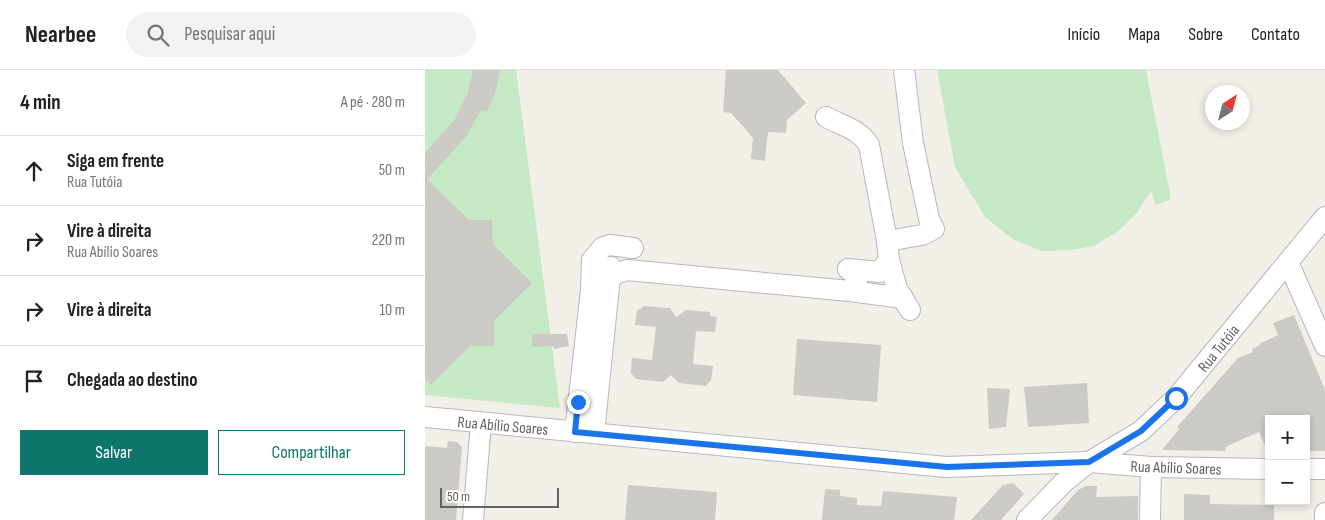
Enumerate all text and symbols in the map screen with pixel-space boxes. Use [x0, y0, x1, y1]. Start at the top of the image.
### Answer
search box [126, 12, 476, 57]
text: Nearbee [25, 20, 96, 49]
icon: search [144, 21, 172, 49]
text: Pesquisar aqui [184, 23, 275, 46]
text: Início [1068, 24, 1100, 45]
text: Mapa [1128, 24, 1160, 45]
text: Sobre [1188, 24, 1223, 45]
text: Contato [1251, 24, 1300, 45]
north arrow [1205, 85, 1250, 130]
text: 4 min [20, 90, 61, 115]
text: A pé · 280 m [341, 93, 405, 112]
text: Siga em frente [67, 150, 164, 173]
icon: ahead [20, 157, 48, 185]
text: 50 m [379, 161, 405, 180]
text: Rua Tutóia [67, 173, 122, 192]
text: Vire à direita [67, 220, 151, 243]
icon: right [20, 227, 48, 255]
text: 220 m [372, 231, 405, 250]
text: Rua Abílio Soares [67, 243, 158, 262]
icon: right [20, 297, 48, 325]
text: Vire à direita [67, 299, 151, 322]
text: 10 m [379, 301, 405, 320]
street label: Rua Tutóia [1194, 321, 1244, 376]
icon: arrive [20, 367, 48, 395]
text: Chegada ao destino [67, 369, 197, 392]
route start [1165, 387, 1188, 410]
route end [567, 391, 590, 414]
street label: Rua Abílio Soares [457, 413, 549, 440]
map controls [1265, 415, 1310, 505]
button: + [1265, 415, 1310, 460]
button: Salvar [20, 430, 208, 475]
button: Compartilhar [218, 430, 405, 475]
street label: Rua Abílio Soares [1130, 457, 1222, 480]
button: − [1265, 460, 1310, 505]
scale bar [440, 485, 559, 508]
text: 50 m [447, 488, 470, 505]

